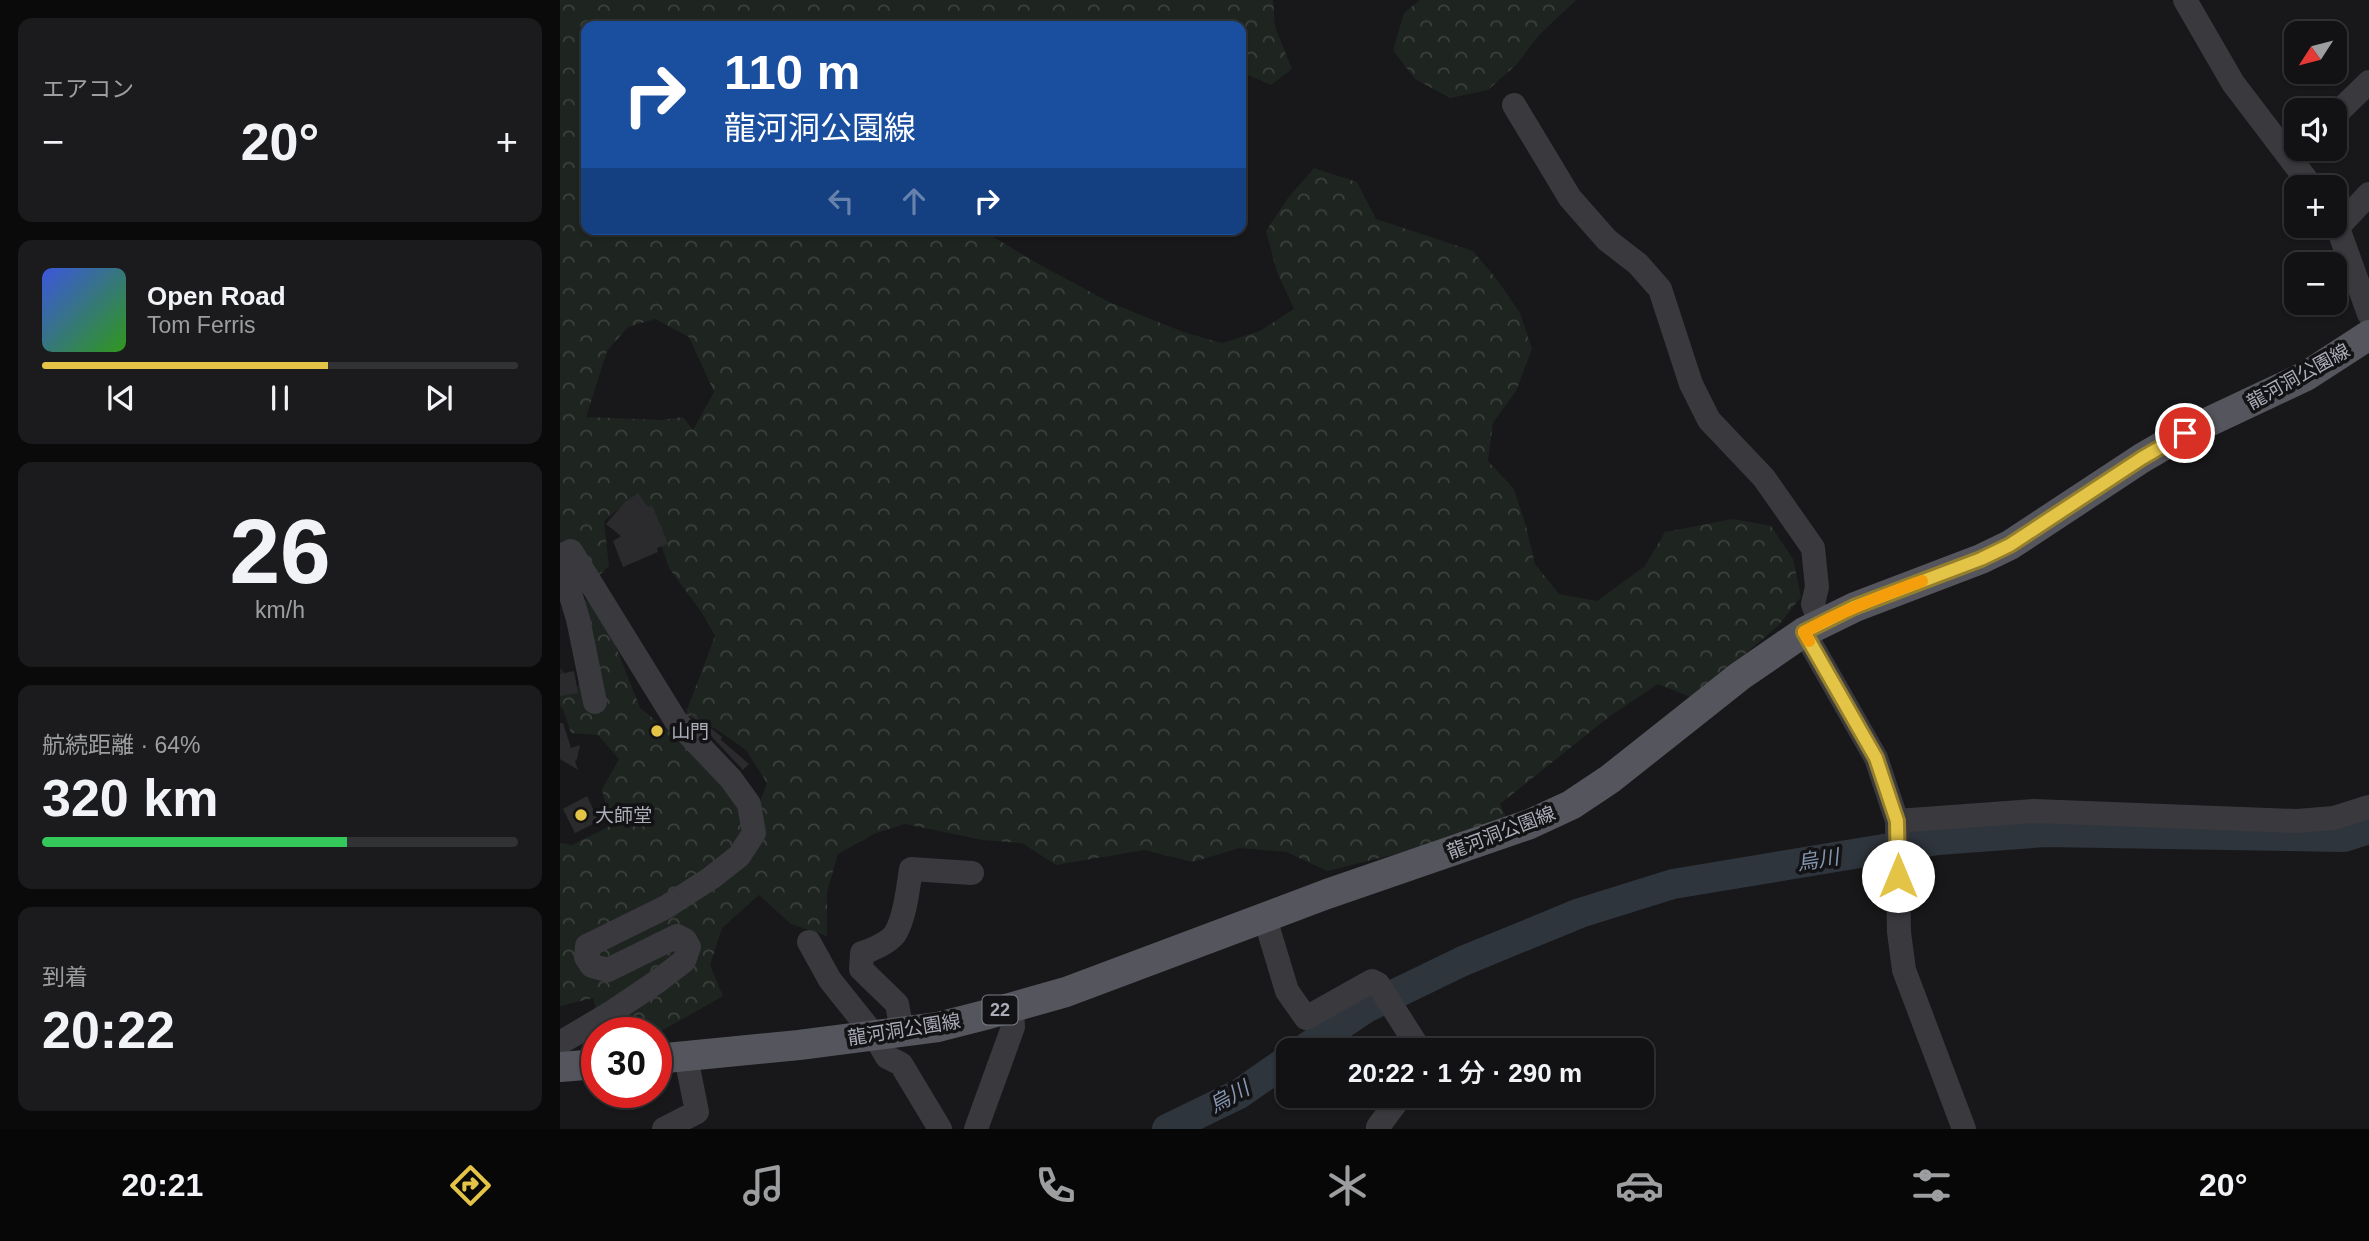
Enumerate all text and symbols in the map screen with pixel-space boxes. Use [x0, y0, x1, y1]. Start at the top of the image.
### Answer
north arrow [2284, 21, 2347, 84]
map controls [2284, 21, 2347, 315]
text: 110 m [724, 45, 860, 99]
icon: right [609, 49, 700, 140]
text: エアコン [42, 76, 134, 102]
button: sound [2284, 98, 2347, 161]
text: 龍河洞公園線 [724, 110, 916, 146]
text: 20° [241, 113, 319, 171]
text: − [42, 121, 64, 163]
text: + [496, 121, 518, 163]
button: + [2284, 175, 2347, 238]
icon: left [822, 182, 860, 220]
icon: ahead [895, 182, 933, 220]
icon: right [968, 182, 1006, 220]
button: − [2284, 252, 2347, 315]
text: Open Road [147, 281, 286, 311]
text: Tom Ferris [147, 312, 256, 338]
street label: 龍河洞公園線 [2243, 340, 2353, 413]
icon: previous [102, 379, 140, 417]
icon: pause [261, 379, 299, 417]
icon: next [420, 379, 458, 417]
pin [2155, 403, 2215, 463]
icon: arrive [2166, 414, 2204, 452]
text: 26 [229, 501, 331, 602]
text: km/h [255, 597, 305, 623]
place label: 山門 [671, 721, 709, 742]
marker: 山門 [649, 723, 665, 739]
text: 航続距離 · 64% [42, 732, 200, 758]
text: 320 km [42, 769, 218, 827]
street label: 龍河洞公園線 [1444, 802, 1558, 863]
place label: 大師堂 [595, 805, 652, 826]
marker: 大師堂 [573, 807, 589, 823]
position arrow [1861, 839, 1935, 913]
water label: 烏川 [1795, 845, 1842, 874]
text: 到着 [42, 964, 88, 990]
road number: 22 [982, 995, 1018, 1024]
text: 20:22 [42, 1001, 175, 1059]
street label: 龍河洞公園線 [846, 1010, 962, 1049]
speed limit sign: 30 [581, 1017, 672, 1108]
text: 20:22 · 1 分 · 290 m [1348, 1058, 1582, 1088]
water label: 烏川 [1205, 1075, 1254, 1117]
icon: directions [446, 1161, 495, 1210]
icon: music [739, 1161, 788, 1210]
icon: phone [1031, 1161, 1080, 1210]
icon: climate [1323, 1161, 1372, 1210]
icon: car [1615, 1161, 1664, 1210]
icon: filters [1907, 1161, 1956, 1210]
text: 20:21 [122, 1167, 203, 1203]
text: 20° [2199, 1167, 2247, 1203]

